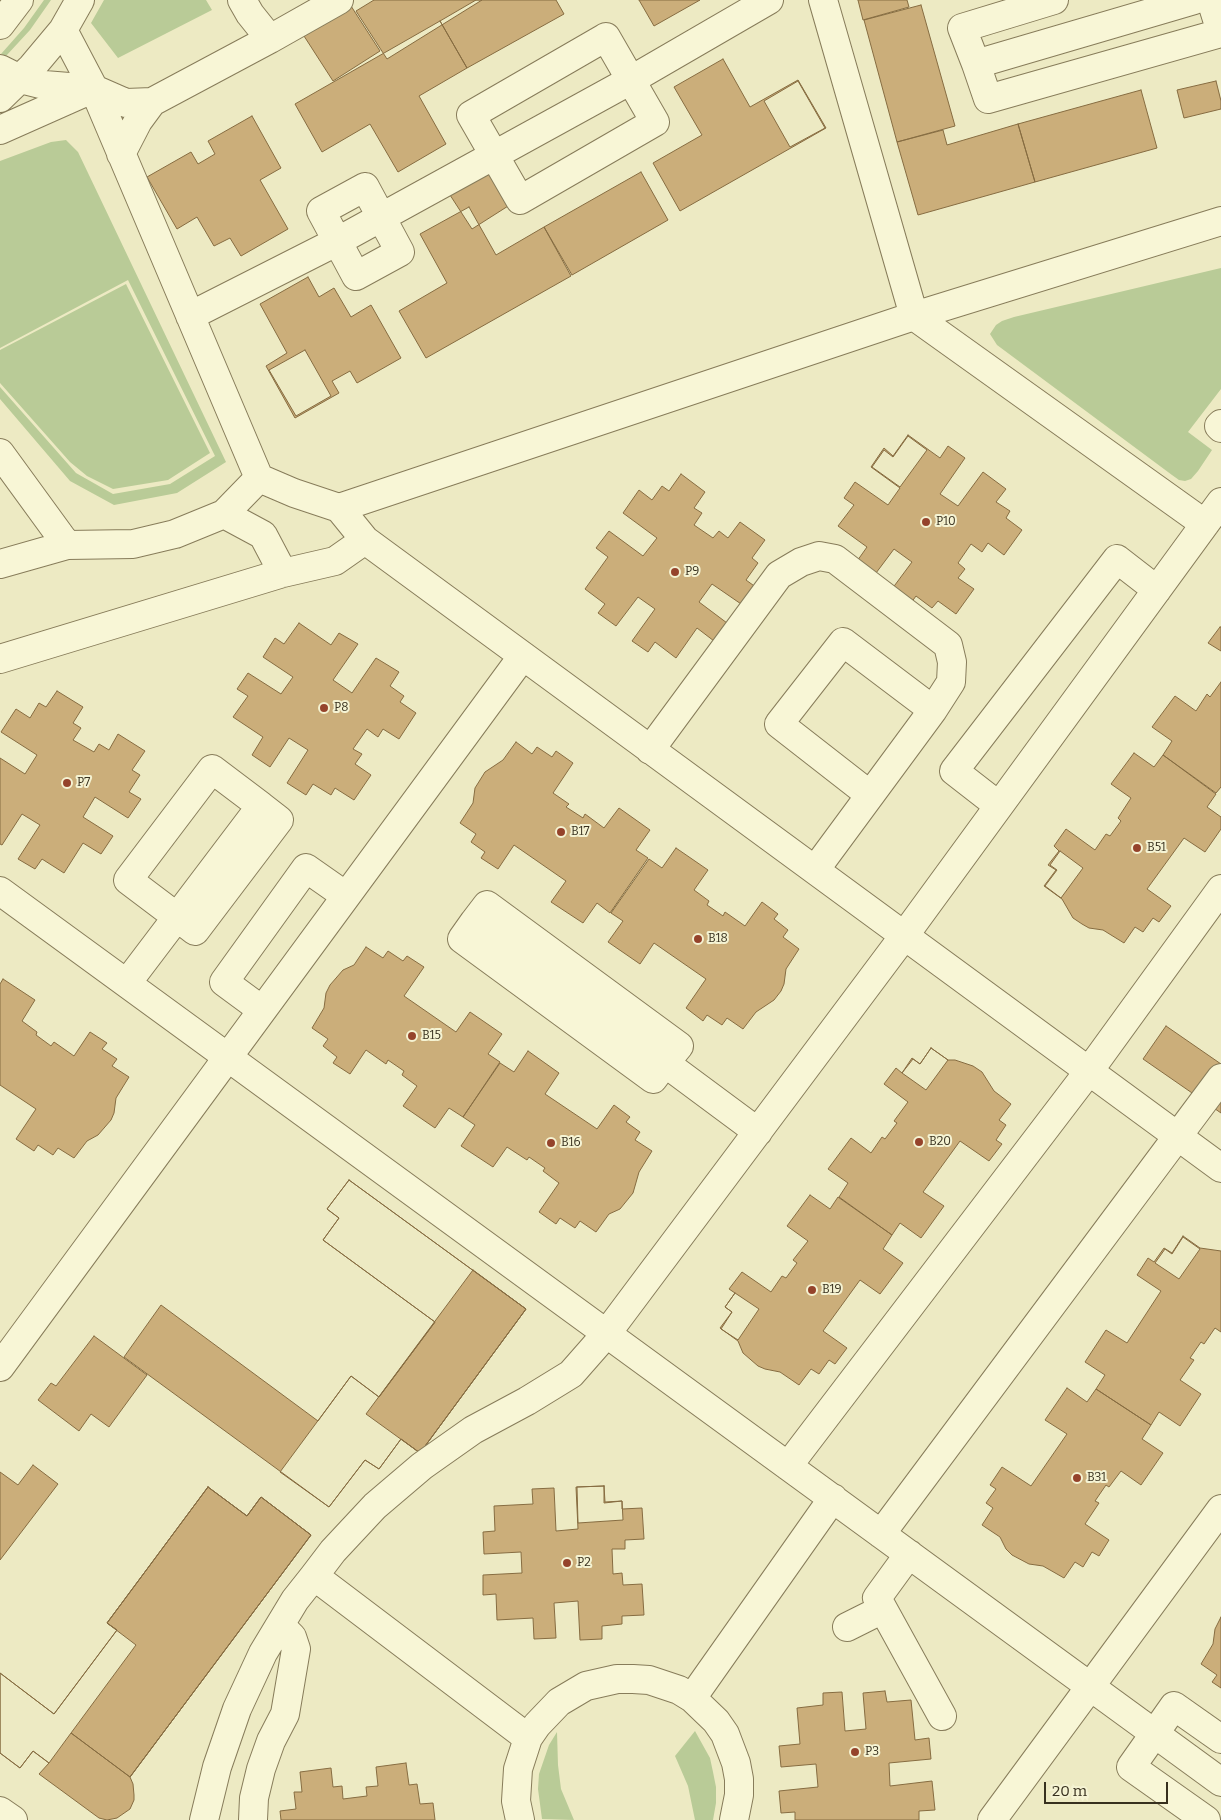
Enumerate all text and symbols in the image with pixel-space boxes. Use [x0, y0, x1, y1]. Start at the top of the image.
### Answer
place label: P10 [936, 515, 956, 529]
marker: P10 [920, 516, 932, 528]
place label: P9 [685, 565, 699, 579]
marker: P9 [669, 566, 681, 578]
place label: P8 [334, 701, 348, 715]
marker: P8 [318, 702, 330, 714]
place label: P7 [77, 776, 90, 790]
marker: P7 [61, 777, 73, 789]
place label: B17 [571, 825, 590, 839]
marker: B17 [555, 826, 567, 838]
place label: B51 [1147, 841, 1166, 855]
marker: B51 [1131, 842, 1143, 854]
place label: B18 [708, 932, 728, 946]
marker: B18 [692, 933, 704, 945]
place label: B15 [422, 1029, 441, 1043]
marker: B15 [406, 1030, 418, 1042]
place label: B20 [929, 1135, 951, 1149]
place label: B16 [561, 1136, 581, 1150]
marker: B20 [913, 1136, 925, 1148]
marker: B16 [545, 1137, 557, 1149]
place label: B19 [822, 1283, 842, 1297]
marker: B19 [806, 1284, 818, 1296]
place label: B31 [1087, 1471, 1106, 1485]
marker: B31 [1071, 1472, 1083, 1484]
place label: P2 [577, 1556, 591, 1570]
marker: P2 [561, 1557, 573, 1569]
place label: P3 [865, 1745, 879, 1759]
marker: P3 [849, 1746, 861, 1758]
scale bar [1046, 1772, 1170, 1804]
text: 20 m [1052, 1782, 1087, 1800]

